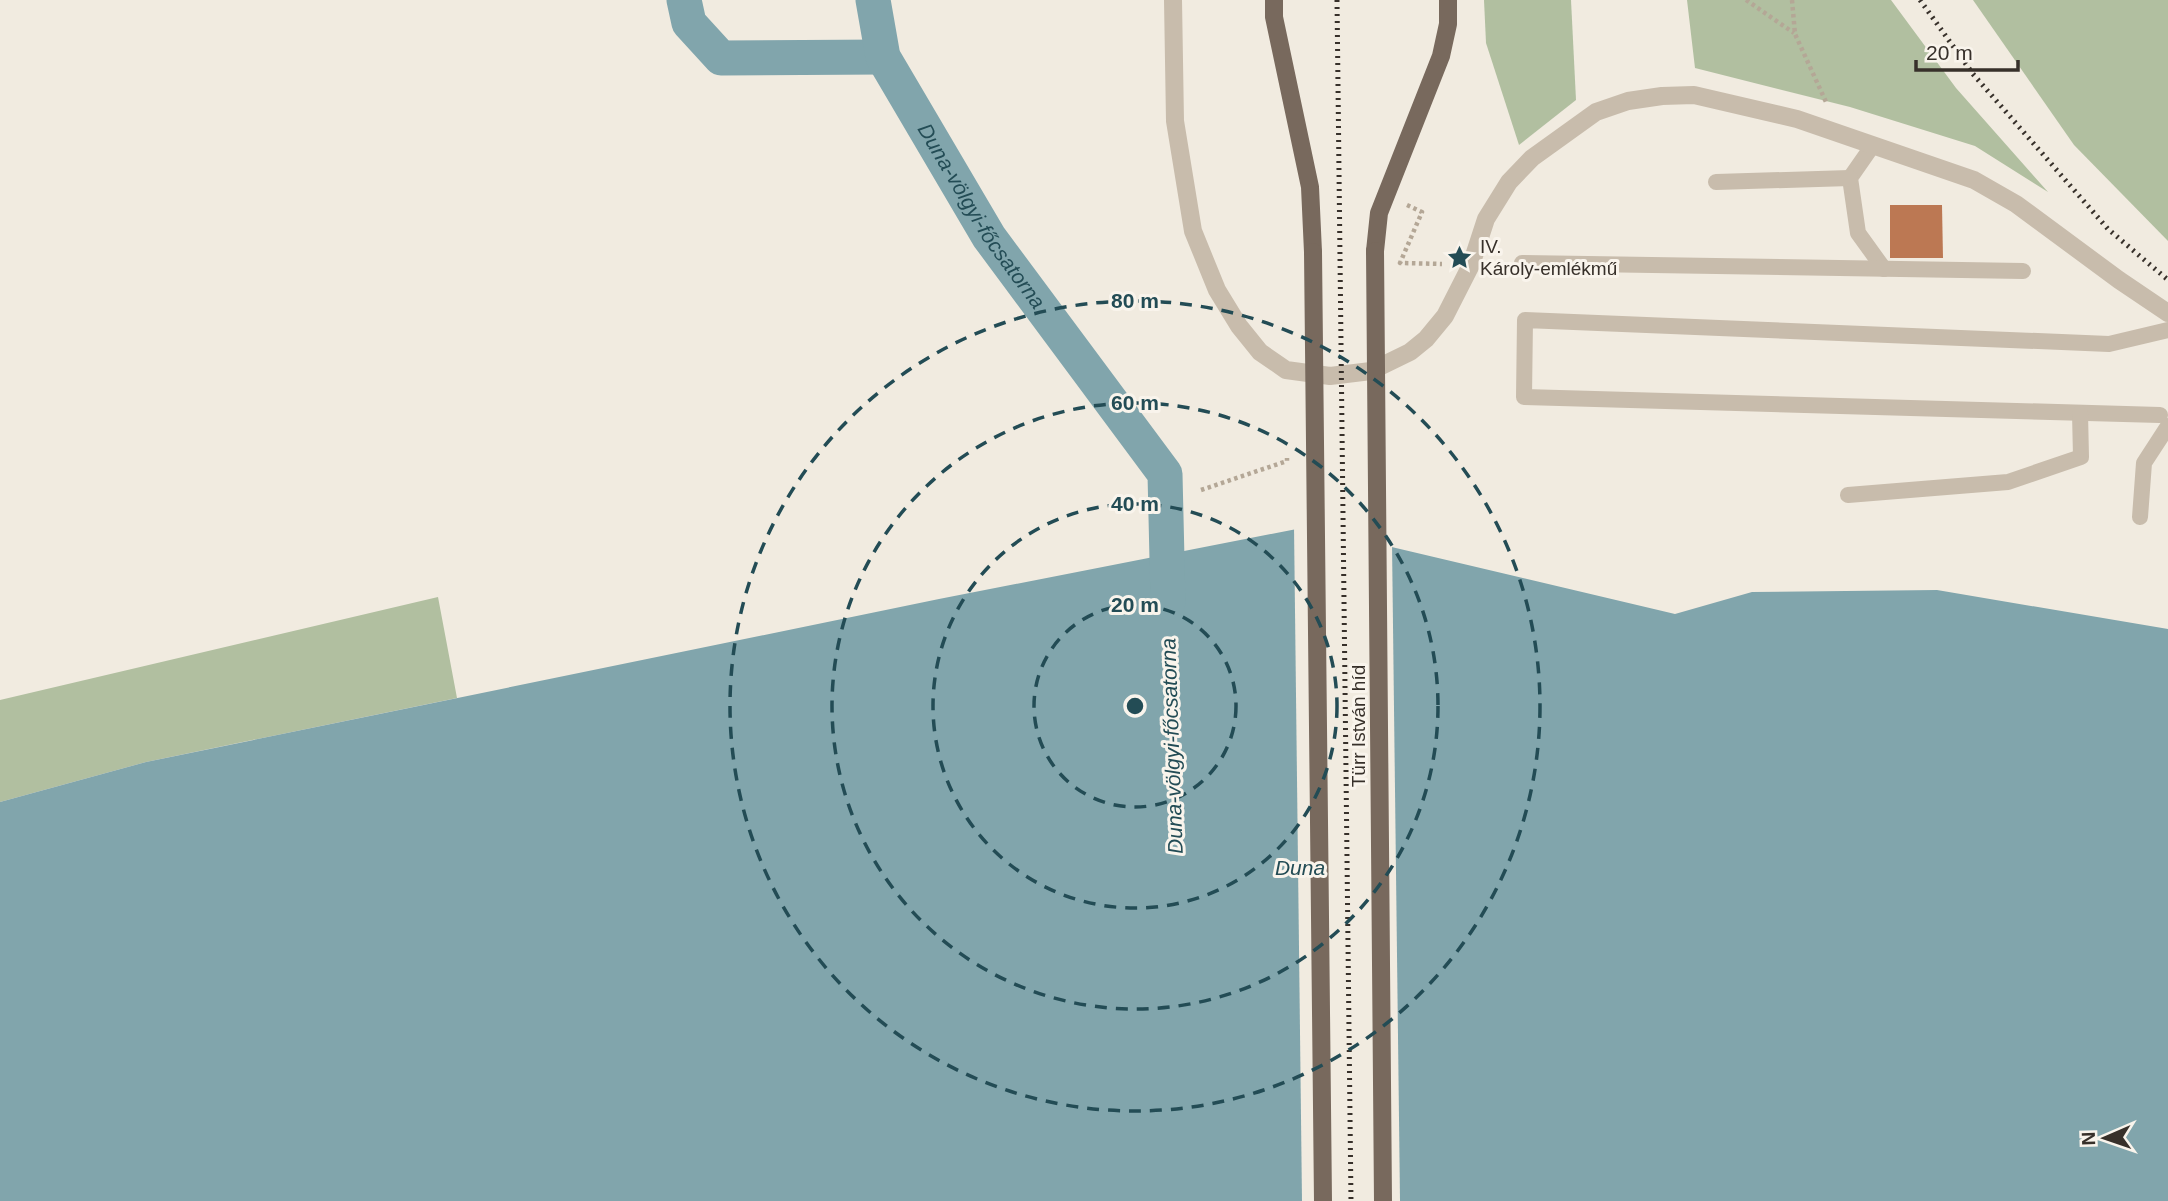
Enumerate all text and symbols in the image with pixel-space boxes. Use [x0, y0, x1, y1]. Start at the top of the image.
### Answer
scale bar [1916, 28, 2018, 72]
text: 20 m [1926, 41, 1973, 64]
water label: Duna-völgyi-főcsatorna [914, 119, 1050, 313]
place label: IV. Károly-emlékmű [1480, 236, 1617, 279]
place icon: IV. Károly-emlékmű [1446, 243, 1474, 271]
text: 80 m [1111, 289, 1159, 312]
text: 60 m [1111, 391, 1159, 414]
text: 40 m [1111, 492, 1159, 515]
text: 20 m [1111, 593, 1159, 616]
water label: Duna-völgyi-főcsatorna [1156, 638, 1187, 854]
street label: Türr István híd [1348, 665, 1369, 787]
centre of rings [1123, 694, 1147, 718]
water label: Duna [1275, 856, 1325, 879]
north arrow [2070, 1103, 2140, 1173]
text: N [2078, 1131, 2099, 1146]

